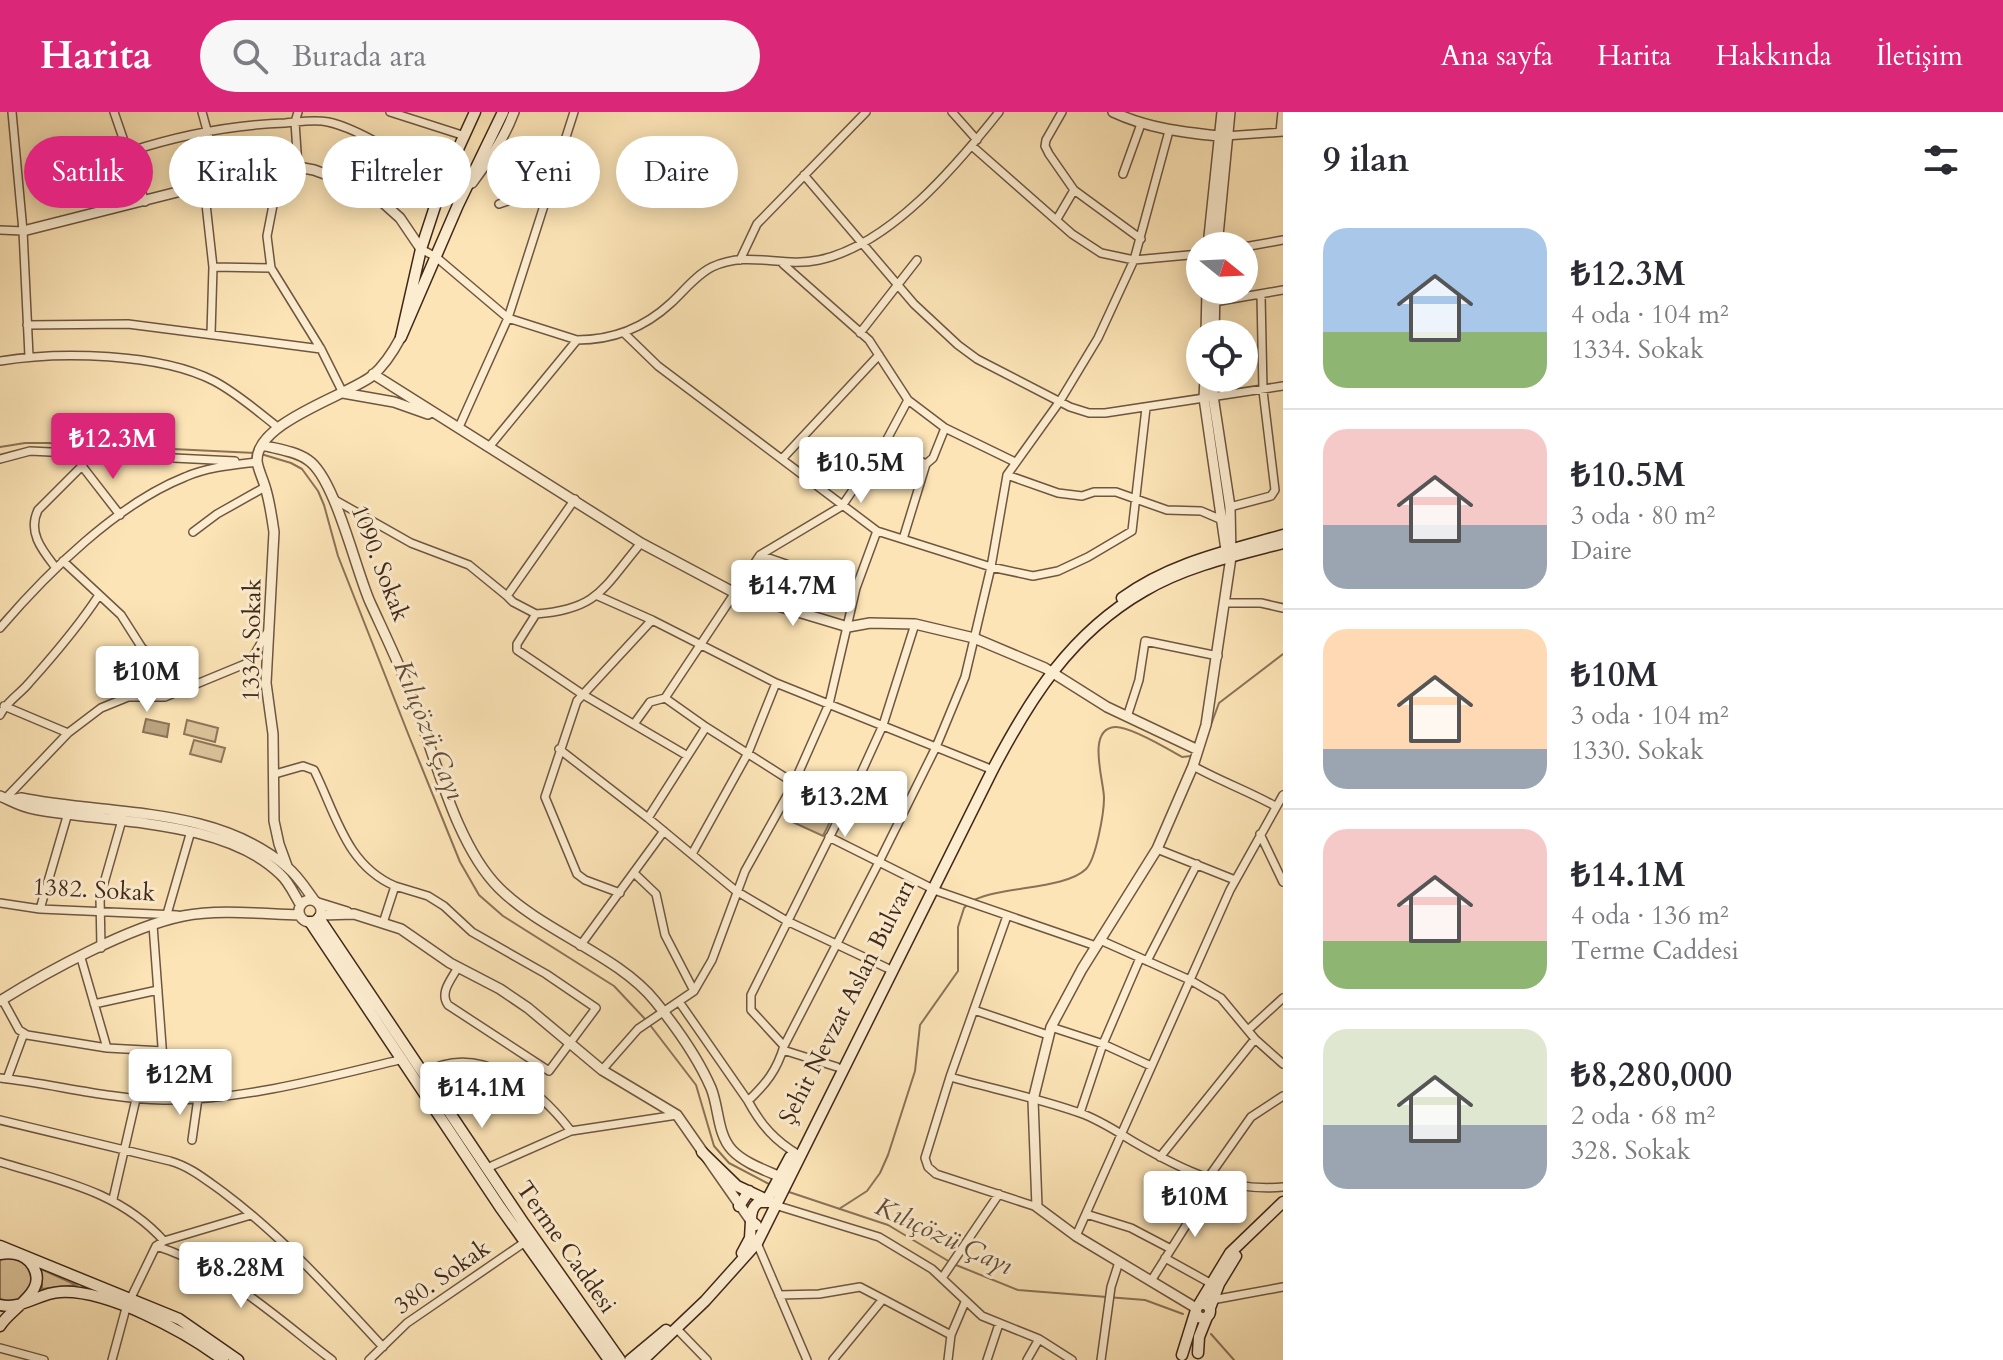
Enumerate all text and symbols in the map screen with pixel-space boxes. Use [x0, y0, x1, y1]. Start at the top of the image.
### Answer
search box [200, 20, 760, 92]
text: Harita [40, 30, 152, 82]
icon: search [228, 34, 272, 78]
text: Burada ara [292, 36, 427, 77]
text: Ana sayfa [1441, 37, 1553, 75]
text: Harita [1597, 37, 1672, 75]
text: Hakkında [1716, 37, 1832, 75]
text: İletişim [1876, 37, 1963, 75]
chip: Satılık [24, 136, 153, 208]
chip: Kiralık [169, 136, 306, 208]
chip: Filtreler [322, 136, 471, 208]
chip: Yeni [487, 136, 600, 208]
chip: Daire [616, 136, 738, 208]
text: 9 ilan [1323, 137, 1409, 183]
icon: filters [1919, 138, 1963, 182]
north arrow [1186, 232, 1258, 304]
map controls [1186, 232, 1258, 392]
text: ₺12.3M [1571, 251, 1686, 297]
icon: home [1387, 260, 1483, 356]
text: 4 oda · 104 m² [1571, 297, 1729, 332]
button: locate [1186, 320, 1258, 392]
text: 1334. Sokak [1571, 332, 1704, 367]
pin: ₺12.3M [48, 413, 178, 481]
text: ₺12.3M [69, 421, 157, 456]
pin: ₺10.5M [796, 437, 926, 505]
text: ₺10.5M [817, 445, 905, 480]
text: ₺10.5M [1571, 452, 1686, 498]
icon: home [1387, 461, 1483, 557]
text: 3 oda · 80 m² [1571, 498, 1715, 533]
street label: 1090. Sokak [343, 500, 417, 626]
text: Daire [1571, 533, 1632, 568]
pin: ₺14.7M [728, 560, 858, 628]
text: ₺14.7M [749, 568, 837, 603]
street label: 1334. Sokak [234, 578, 270, 702]
pin: ₺10M [100, 646, 194, 714]
text: ₺10M [1571, 652, 1658, 698]
text: ₺10M [114, 654, 180, 689]
water label: Kılıçözü Çayı [385, 655, 473, 805]
icon: home [1387, 661, 1483, 757]
text: 3 oda · 104 m² [1571, 698, 1729, 733]
text: 1330. Sokak [1571, 733, 1704, 768]
pin: ₺13.2M [780, 771, 910, 839]
text: ₺13.2M [801, 779, 889, 814]
text: ₺14.1M [1571, 852, 1686, 898]
icon: home [1387, 861, 1483, 957]
street label: 1382. Sokak [32, 870, 156, 910]
street label: Şehit Nevzat Aslan Bulvarı [771, 874, 923, 1130]
text: 4 oda · 136 m² [1571, 898, 1729, 933]
text: Terme Caddesi [1571, 933, 1739, 968]
pin: ₺12M [133, 1049, 227, 1117]
text: ₺8,280,000 [1571, 1052, 1732, 1098]
text: ₺12M [147, 1057, 213, 1092]
icon: home [1387, 1061, 1483, 1157]
pin: ₺14.1M [417, 1062, 547, 1130]
text: ₺14.1M [438, 1070, 526, 1105]
text: 2 oda · 68 m² [1571, 1098, 1715, 1133]
text: 328. Sokak [1571, 1133, 1691, 1168]
pin: ₺10M [1148, 1171, 1242, 1239]
street label: Terme Caddesi [508, 1174, 624, 1320]
text: ₺10M [1162, 1179, 1228, 1214]
water label: Kılıçözü Çayı [870, 1189, 1018, 1283]
street label: 380. Sokak [387, 1232, 497, 1322]
pin: ₺8.28M [176, 1242, 306, 1310]
text: ₺8.28M [197, 1250, 285, 1285]

